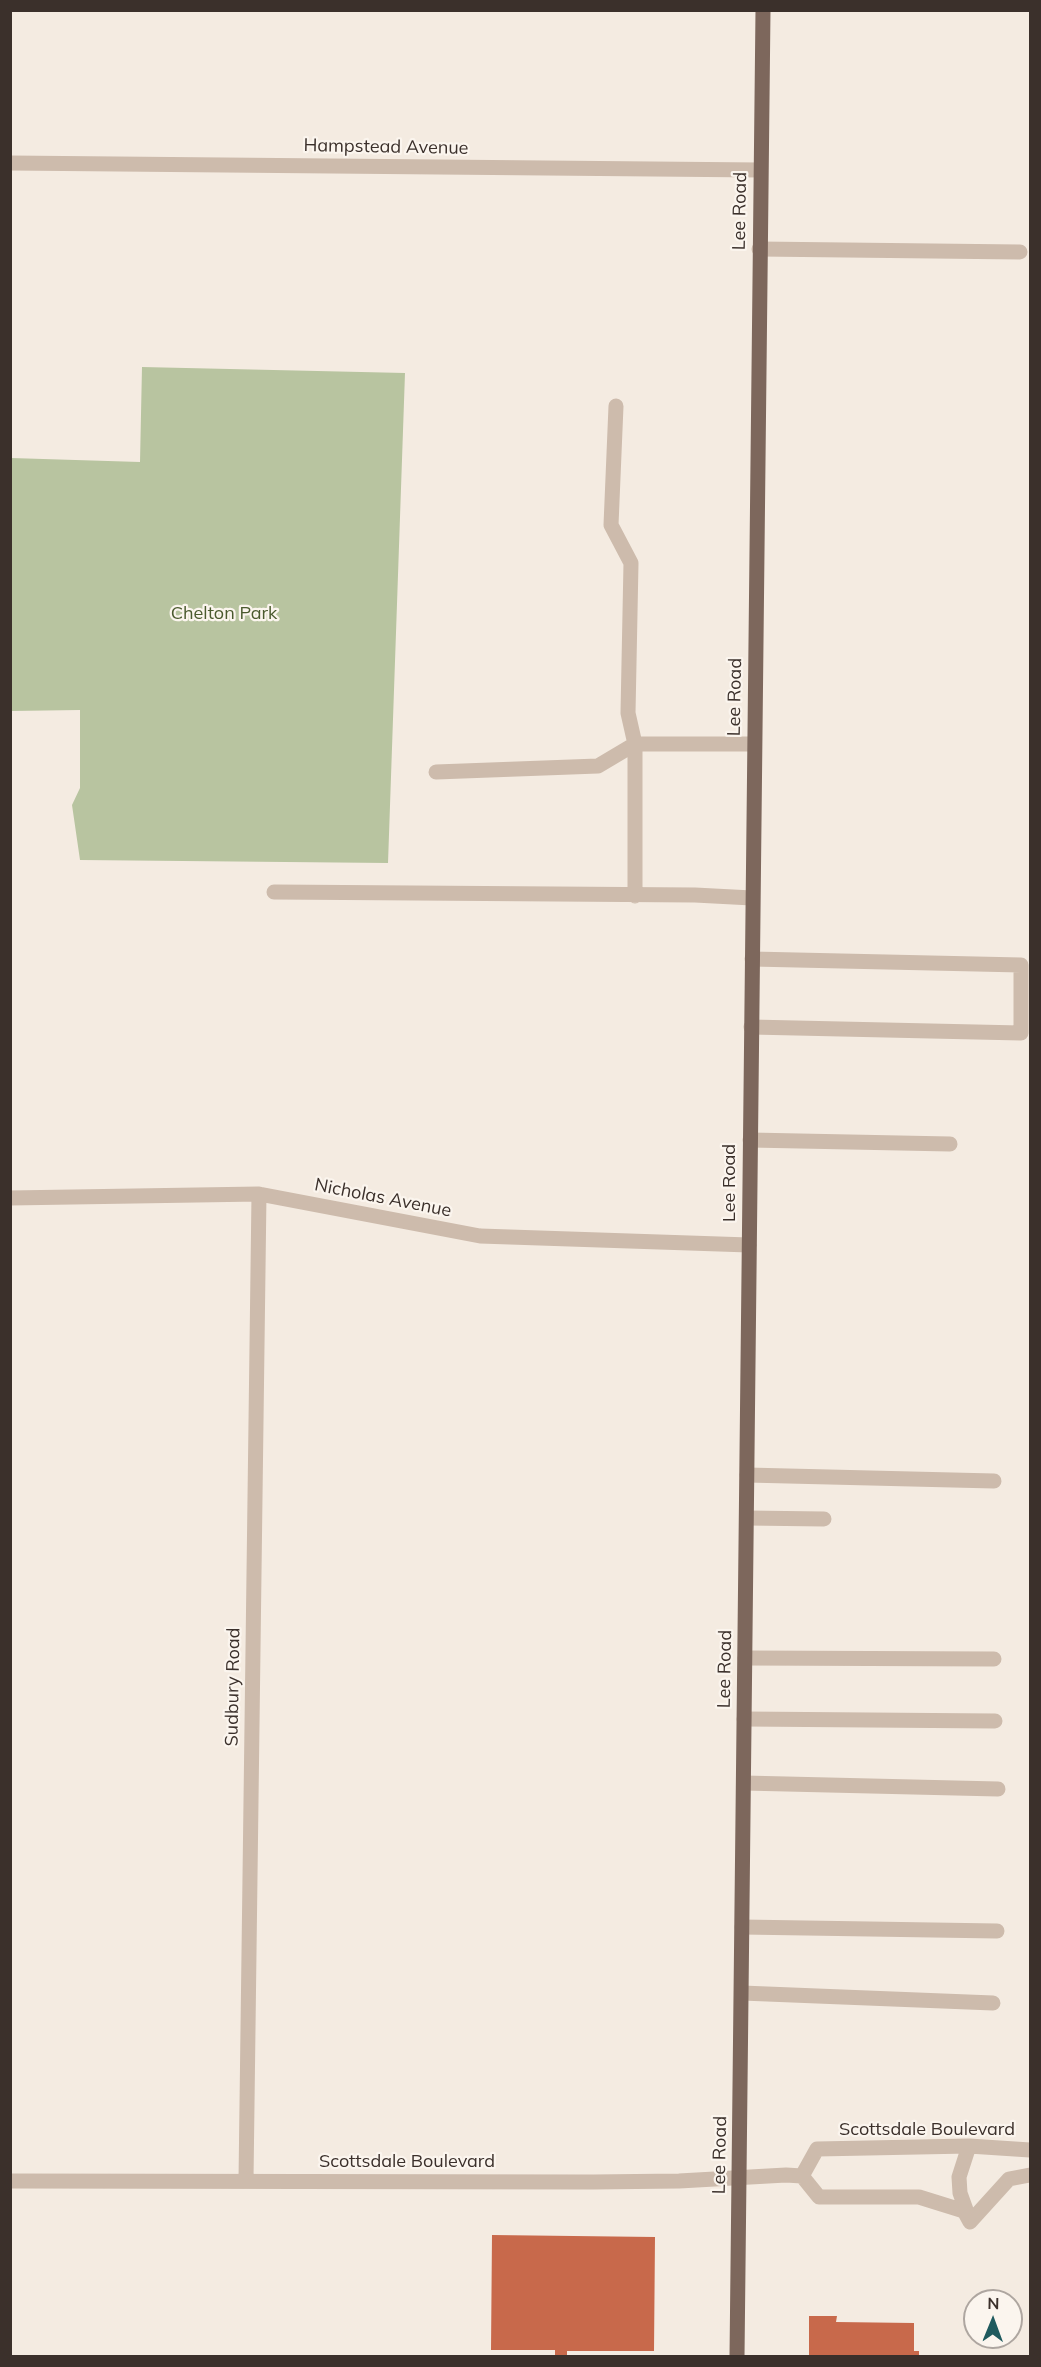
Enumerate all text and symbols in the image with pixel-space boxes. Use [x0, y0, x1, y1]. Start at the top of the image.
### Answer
street label: Hampstead Avenue [303, 135, 469, 159]
street label: Lee Road [729, 172, 751, 250]
park label: Chelton Park [171, 603, 277, 625]
street label: Lee Road [724, 658, 746, 736]
street label: Lee Road [719, 1144, 741, 1222]
street label: Nicholas Avenue [313, 1174, 453, 1222]
street label: Sudbury Road [221, 1627, 245, 1747]
street label: Lee Road [714, 1630, 736, 1708]
street label: Lee Road [709, 2116, 731, 2194]
street label: Scottsdale Boulevard [839, 2119, 1015, 2141]
street label: Scottsdale Boulevard [319, 2151, 495, 2173]
north arrow [963, 2289, 1023, 2349]
text: N [987, 2293, 999, 2313]

